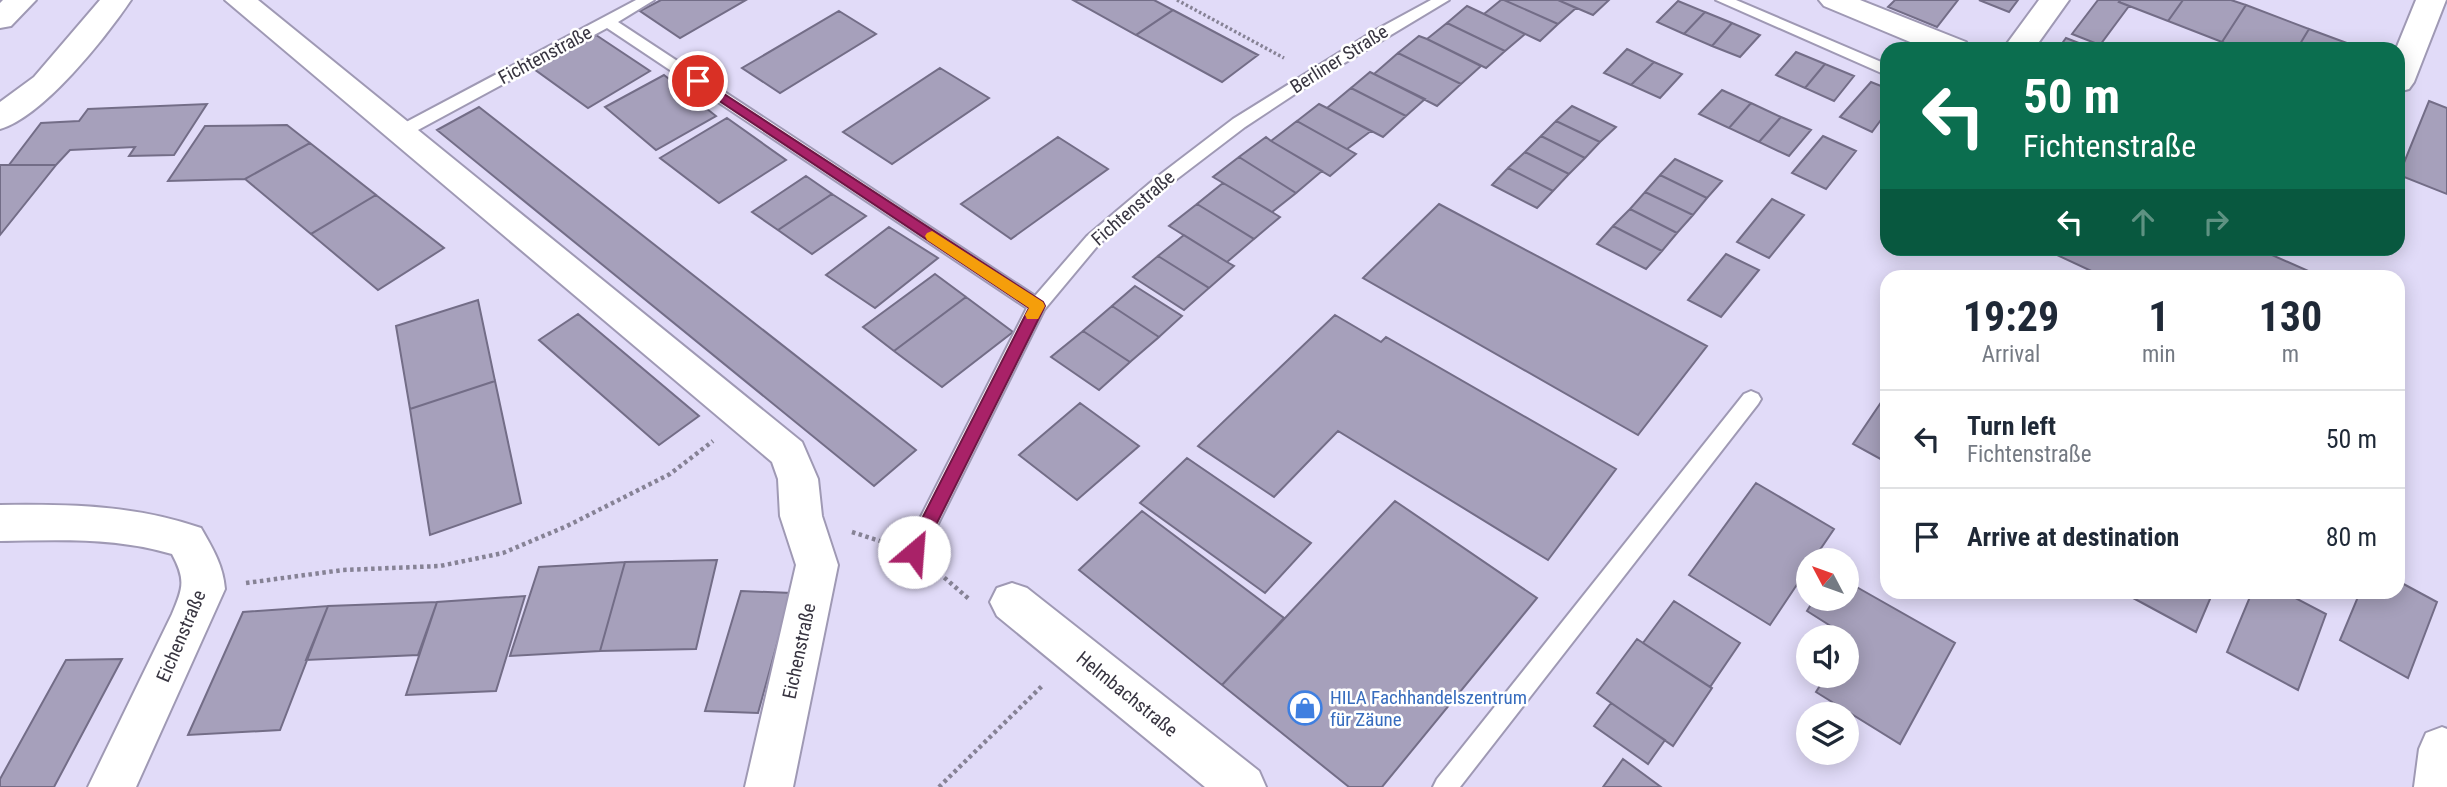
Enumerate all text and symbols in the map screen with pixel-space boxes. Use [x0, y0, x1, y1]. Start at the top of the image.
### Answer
street label: Berliner Straße [1286, 20, 1392, 98]
street label: Fichtenstraße [494, 21, 596, 89]
pin [668, 51, 728, 111]
icon: arrive [679, 62, 717, 100]
text: 50 m [2023, 68, 2120, 125]
icon: left [1908, 70, 1999, 161]
text: Fichtenstraße [2023, 127, 2196, 165]
street label: Fichtenstraße [1087, 166, 1179, 250]
icon: left [2051, 203, 2089, 241]
icon: ahead [2124, 203, 2162, 241]
icon: right [2197, 203, 2235, 241]
text: 19:29 [1963, 292, 2059, 341]
text: 1 [2148, 292, 2169, 341]
text: 130 [2258, 292, 2322, 341]
text: Arrival [1982, 341, 2040, 368]
text: min [2142, 341, 2176, 368]
text: m [2282, 341, 2299, 368]
text: Turn left [1967, 411, 2056, 441]
icon: left [1908, 420, 1946, 458]
text: 50 m [2326, 424, 2377, 454]
text: Fichtenstraße [1967, 441, 2091, 468]
position arrow [877, 515, 951, 589]
icon: arrive [1908, 518, 1946, 556]
text: Arrive at destination [1967, 522, 2179, 552]
text: 80 m [2326, 522, 2377, 552]
north arrow [1796, 548, 1858, 611]
map controls [1796, 548, 1859, 765]
street label: Eichenstraße [151, 587, 211, 685]
street label: Eichenstraße [778, 601, 820, 701]
button: sound [1796, 625, 1859, 688]
street label: Helmbachstraße [1072, 646, 1182, 742]
place label: HILA Fachhandelszentrum für Zäune [1330, 686, 1527, 731]
shop icon: HILA Fachhandelszentrum für Zäune [1286, 689, 1324, 727]
button: layers [1796, 702, 1859, 765]

